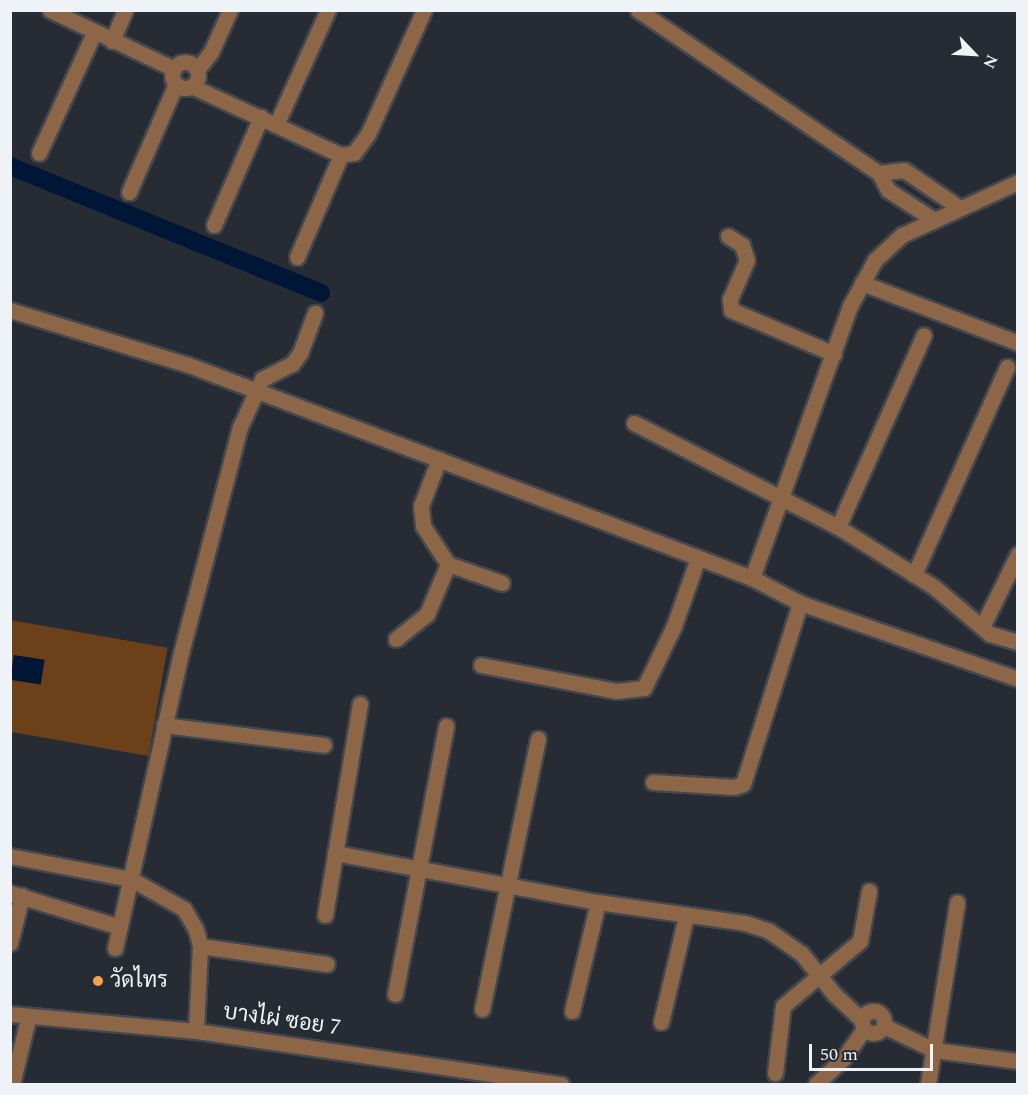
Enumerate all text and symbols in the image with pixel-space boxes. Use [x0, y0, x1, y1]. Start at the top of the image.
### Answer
north arrow [944, 24, 1004, 84]
text: N [977, 51, 1004, 73]
place label: วัดไทร [110, 968, 168, 994]
marker: วัดไทร [91, 974, 105, 988]
street label: บางไผ่ ซอย 7 [222, 999, 342, 1041]
scale bar [812, 1032, 936, 1070]
text: 50 m [820, 1041, 858, 1068]

